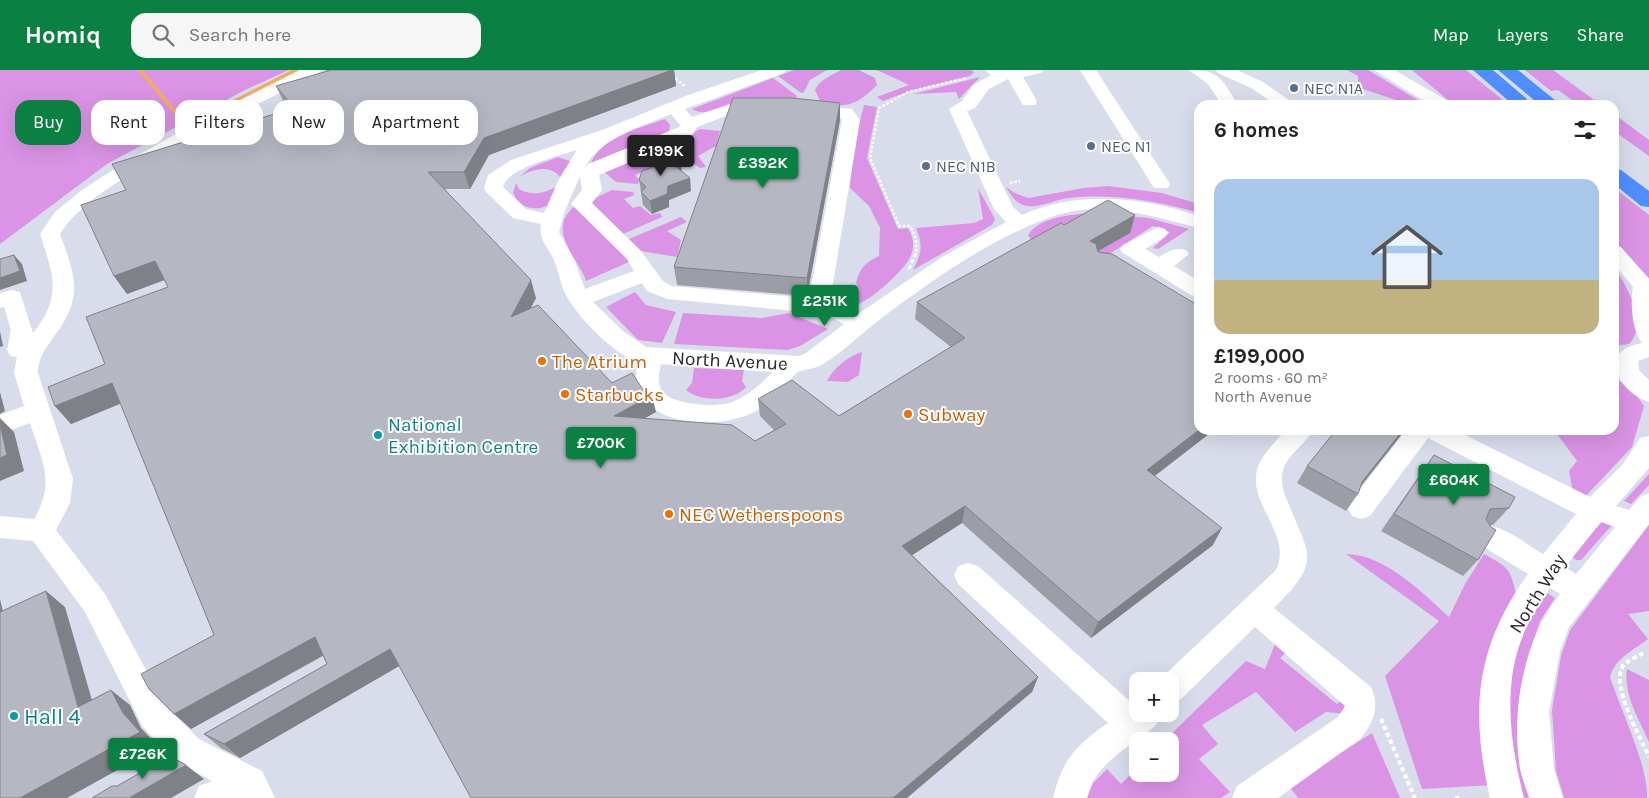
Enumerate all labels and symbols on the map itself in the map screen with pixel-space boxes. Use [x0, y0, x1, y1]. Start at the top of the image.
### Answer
place label: NEC N1A [1304, 79, 1363, 98]
marker: NEC N1A [1288, 82, 1300, 94]
pin: £199K [626, 134, 696, 177]
place label: NEC N1 [1101, 137, 1151, 156]
marker: NEC N1 [1085, 140, 1097, 152]
pin: £392K [728, 146, 798, 189]
place label: NEC N1B [936, 157, 996, 176]
marker: NEC N1B [920, 160, 932, 172]
pin: £251K [790, 284, 860, 327]
street label: North Avenue [671, 347, 788, 375]
place label: The Atrium [552, 351, 647, 373]
marker: The Atrium [536, 355, 548, 367]
place label: Starbucks [575, 384, 664, 406]
marker: Starbucks [559, 388, 571, 400]
place label: Subway [918, 404, 985, 426]
marker: Subway [902, 408, 914, 420]
place label: National Exhibition Centre [388, 414, 538, 458]
pin: £700K [566, 426, 636, 469]
marker: National Exhibition Centre [372, 429, 384, 441]
pin: £604K [1419, 464, 1489, 506]
place label: NEC Wetherspoons [679, 504, 844, 526]
marker: NEC Wetherspoons [663, 508, 675, 520]
street label: North Way [1505, 550, 1571, 637]
place label: Hall 4 [24, 704, 81, 730]
marker: Hall 4 [8, 710, 20, 722]
pin: £726K [108, 738, 178, 780]

